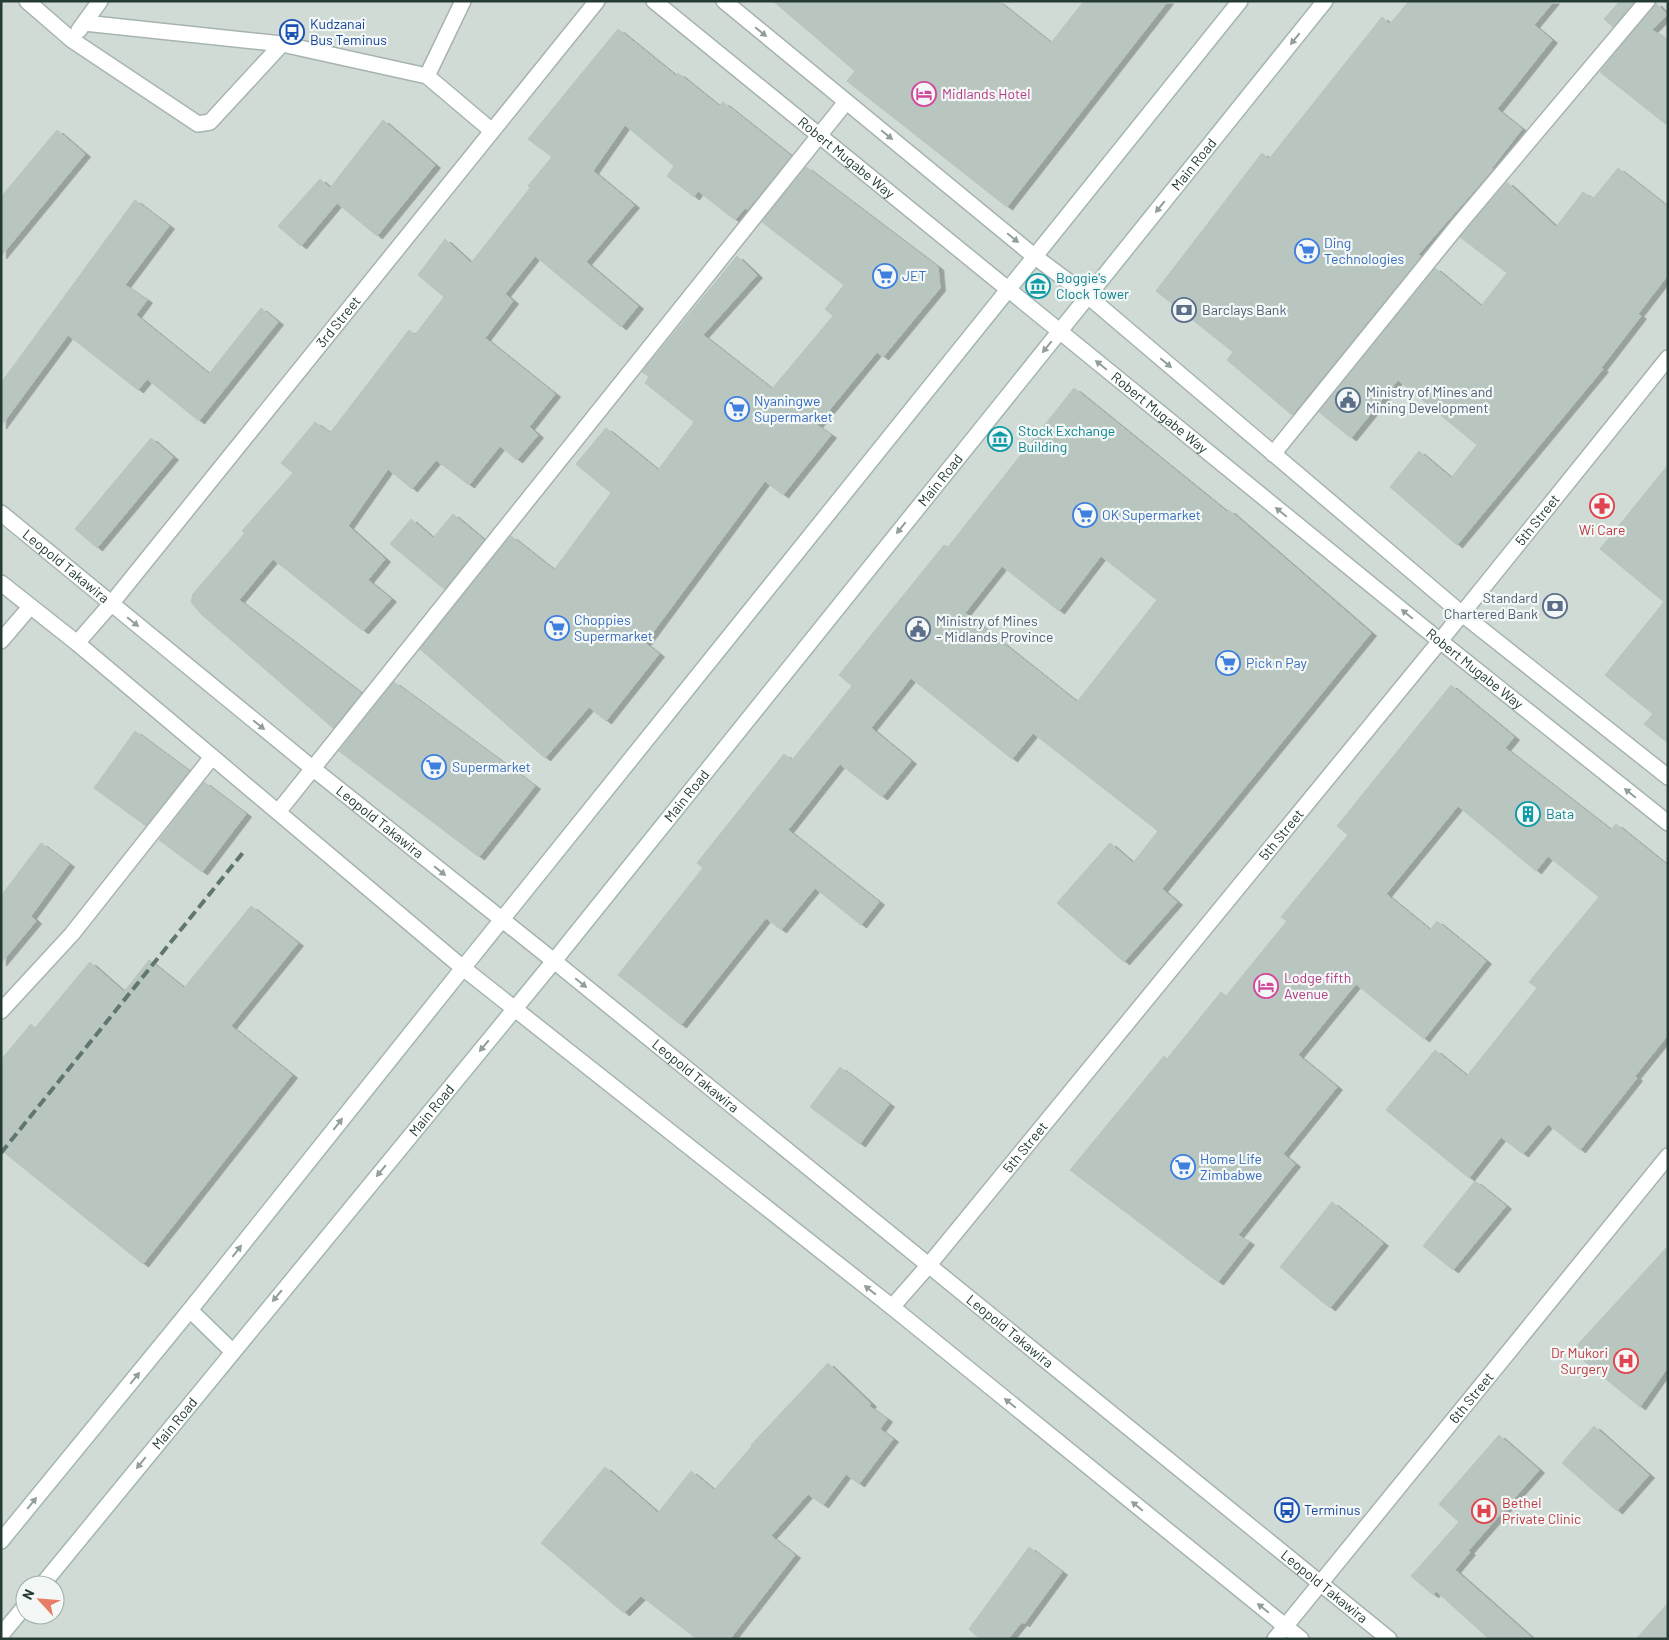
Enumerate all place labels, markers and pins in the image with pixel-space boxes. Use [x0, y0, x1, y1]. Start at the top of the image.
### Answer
place label: Kudzanai Bus Teminus [310, 15, 387, 48]
bus stop icon: Kudzanai Bus Teminus [279, 19, 305, 45]
hotel icon: Midlands Hotel [911, 81, 937, 107]
place label: Midlands Hotel [942, 85, 1031, 102]
place label: Ding Technologies [1324, 234, 1405, 267]
supermarket icon: Ding Technologies [1294, 238, 1320, 264]
supermarket icon: JET [872, 263, 898, 289]
place label: JET [902, 267, 927, 284]
place label: Boggie's Clock Tower [1056, 269, 1129, 302]
museum icon: Boggie's Clock Tower [1025, 273, 1051, 299]
bank icon: Barclays Bank [1171, 297, 1197, 323]
place label: Barclays Bank [1202, 301, 1286, 318]
place label: Ministry of Mines and Mining Development [1366, 383, 1493, 416]
public building icon: Ministry of Mines and Mining Development [1335, 387, 1361, 413]
place label: Nyaningwe Supermarket [754, 392, 833, 425]
supermarket icon: Nyaningwe Supermarket [724, 396, 750, 422]
place label: Stock Exchange Building [1018, 422, 1115, 455]
museum icon: Stock Exchange Building [987, 426, 1013, 452]
pharmacy icon: Wi Care [1589, 493, 1615, 519]
supermarket icon: OK Supermarket [1072, 502, 1098, 528]
place label: OK Supermarket [1102, 506, 1201, 523]
place label: Wi Care [1579, 521, 1625, 538]
place label: Standard Chartered Bank [1444, 589, 1538, 622]
bank icon: Standard Chartered Bank [1542, 593, 1568, 619]
place label: Choppies Supermarket [574, 611, 653, 644]
place label: Ministry of Mines - Midlands Province [936, 612, 1054, 645]
supermarket icon: Choppies Supermarket [544, 615, 570, 641]
public building icon: Ministry of Mines - Midlands Province [905, 616, 931, 642]
supermarket icon: Pick n Pay [1215, 650, 1241, 676]
place label: Pick n Pay [1246, 654, 1308, 671]
supermarket icon: Supermarket [421, 754, 447, 780]
place label: Supermarket [452, 758, 531, 775]
building icon: Bata [1515, 801, 1541, 827]
place label: Bata [1546, 805, 1574, 822]
place label: Lodge fifth Avenue [1284, 969, 1351, 1002]
hotel icon: Lodge fifth Avenue [1253, 973, 1279, 999]
place label: Home Life Zimbabwe [1200, 1150, 1262, 1183]
supermarket icon: Home Life Zimbabwe [1170, 1154, 1196, 1180]
place label: Dr Mukori Surgery [1551, 1344, 1609, 1377]
hospital icon: Dr Mukori Surgery [1613, 1348, 1639, 1374]
place label: Bethel Private Clinic [1502, 1494, 1581, 1527]
bus stop icon: Terminus [1274, 1497, 1300, 1523]
hospital icon: Bethel Private Clinic [1471, 1498, 1497, 1524]
place label: Terminus [1304, 1501, 1361, 1518]

